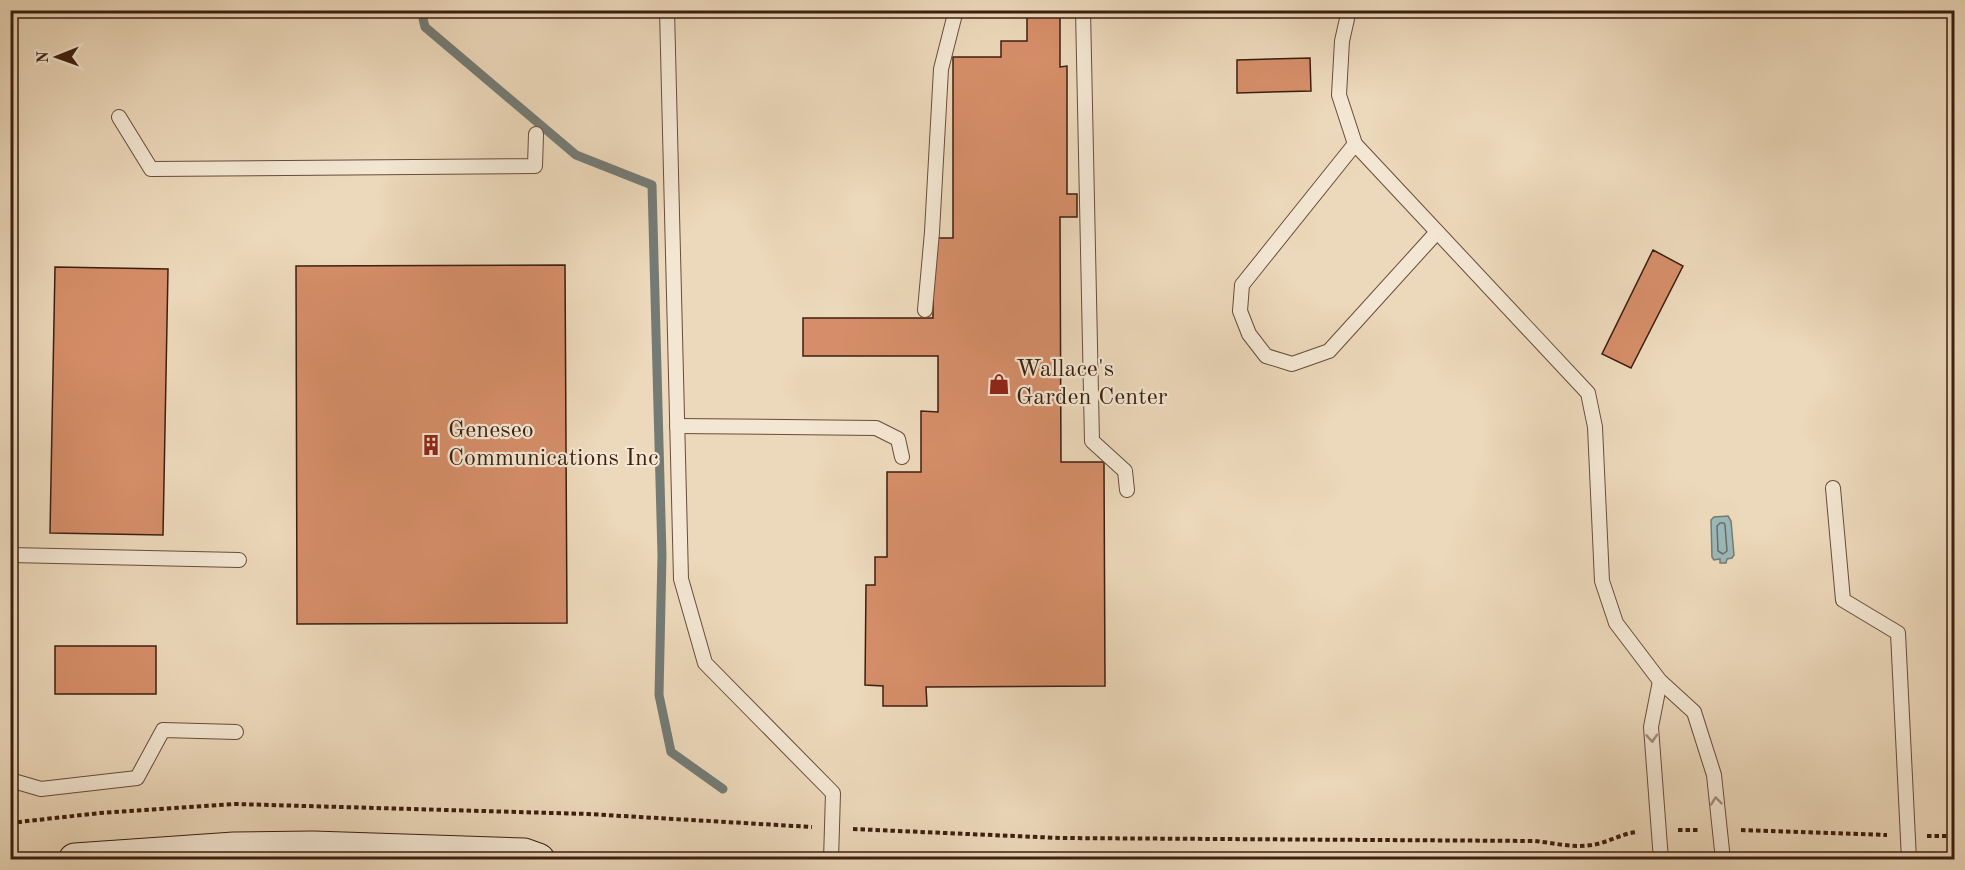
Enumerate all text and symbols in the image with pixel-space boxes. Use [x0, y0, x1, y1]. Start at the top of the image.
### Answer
north arrow [27, 27, 87, 87]
text: N [36, 50, 52, 63]
place label: Wallace's Garden Center [1016, 358, 1168, 410]
shop icon: Wallace's Garden Center [987, 372, 1011, 396]
place label: Geneseo Communications Inc [448, 419, 658, 471]
building icon: Geneseo Communications Inc [419, 433, 443, 457]
one-way arrow [1645, 734, 1658, 743]
one-way arrow [1711, 797, 1723, 806]

